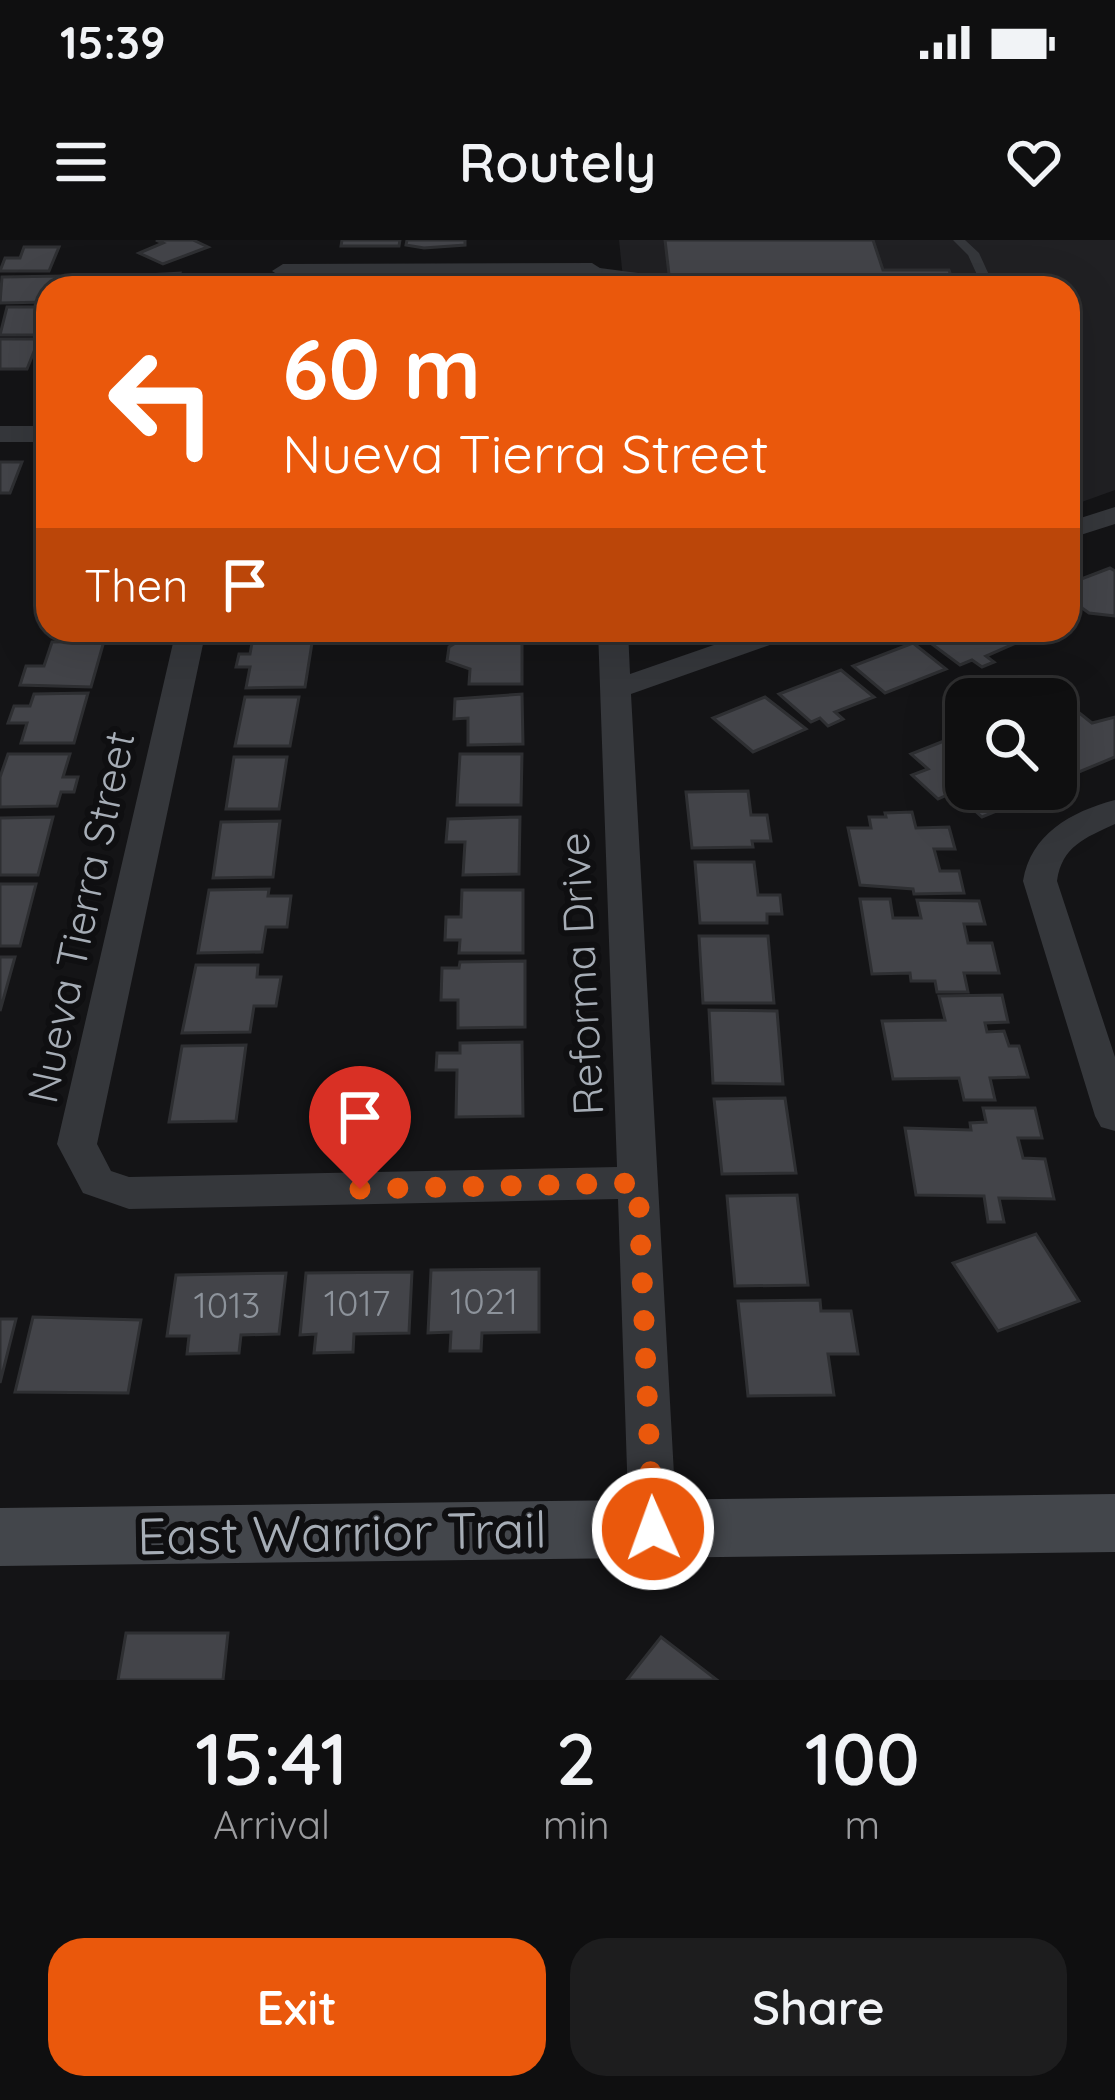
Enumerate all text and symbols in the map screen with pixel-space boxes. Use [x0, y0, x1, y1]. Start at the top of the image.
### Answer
text: 15:39 [60, 14, 165, 70]
text: Routely [459, 128, 656, 196]
icon: menu [48, 129, 114, 195]
icon: heart [1001, 129, 1067, 195]
text: 60 m [282, 315, 481, 420]
icon: left [84, 324, 240, 480]
text: Nueva Tierra Street [282, 419, 769, 487]
icon: arrive [212, 552, 278, 618]
text: Then [84, 557, 188, 613]
map controls [945, 678, 1077, 810]
button: search [945, 678, 1077, 810]
street label: Nueva Tierra Street [15, 726, 146, 1108]
street label: Reforma Drive [547, 831, 614, 1117]
pin [309, 1066, 411, 1189]
icon: arrive [327, 1084, 393, 1150]
house number: 1021 [450, 1278, 518, 1323]
house number: 1017 [324, 1280, 390, 1325]
house number: 1013 [194, 1282, 260, 1327]
position arrow [590, 1466, 716, 1592]
street label: East Warrior Trail [137, 1496, 547, 1568]
text: 15:41 [195, 1713, 348, 1803]
text: 2 [556, 1713, 597, 1803]
text: 100 [805, 1713, 920, 1803]
text: Arrival [213, 1800, 330, 1849]
text: min [543, 1800, 610, 1849]
text: m [844, 1800, 880, 1849]
button: Exit [48, 1938, 546, 2076]
button: Share [570, 1938, 1067, 2076]

